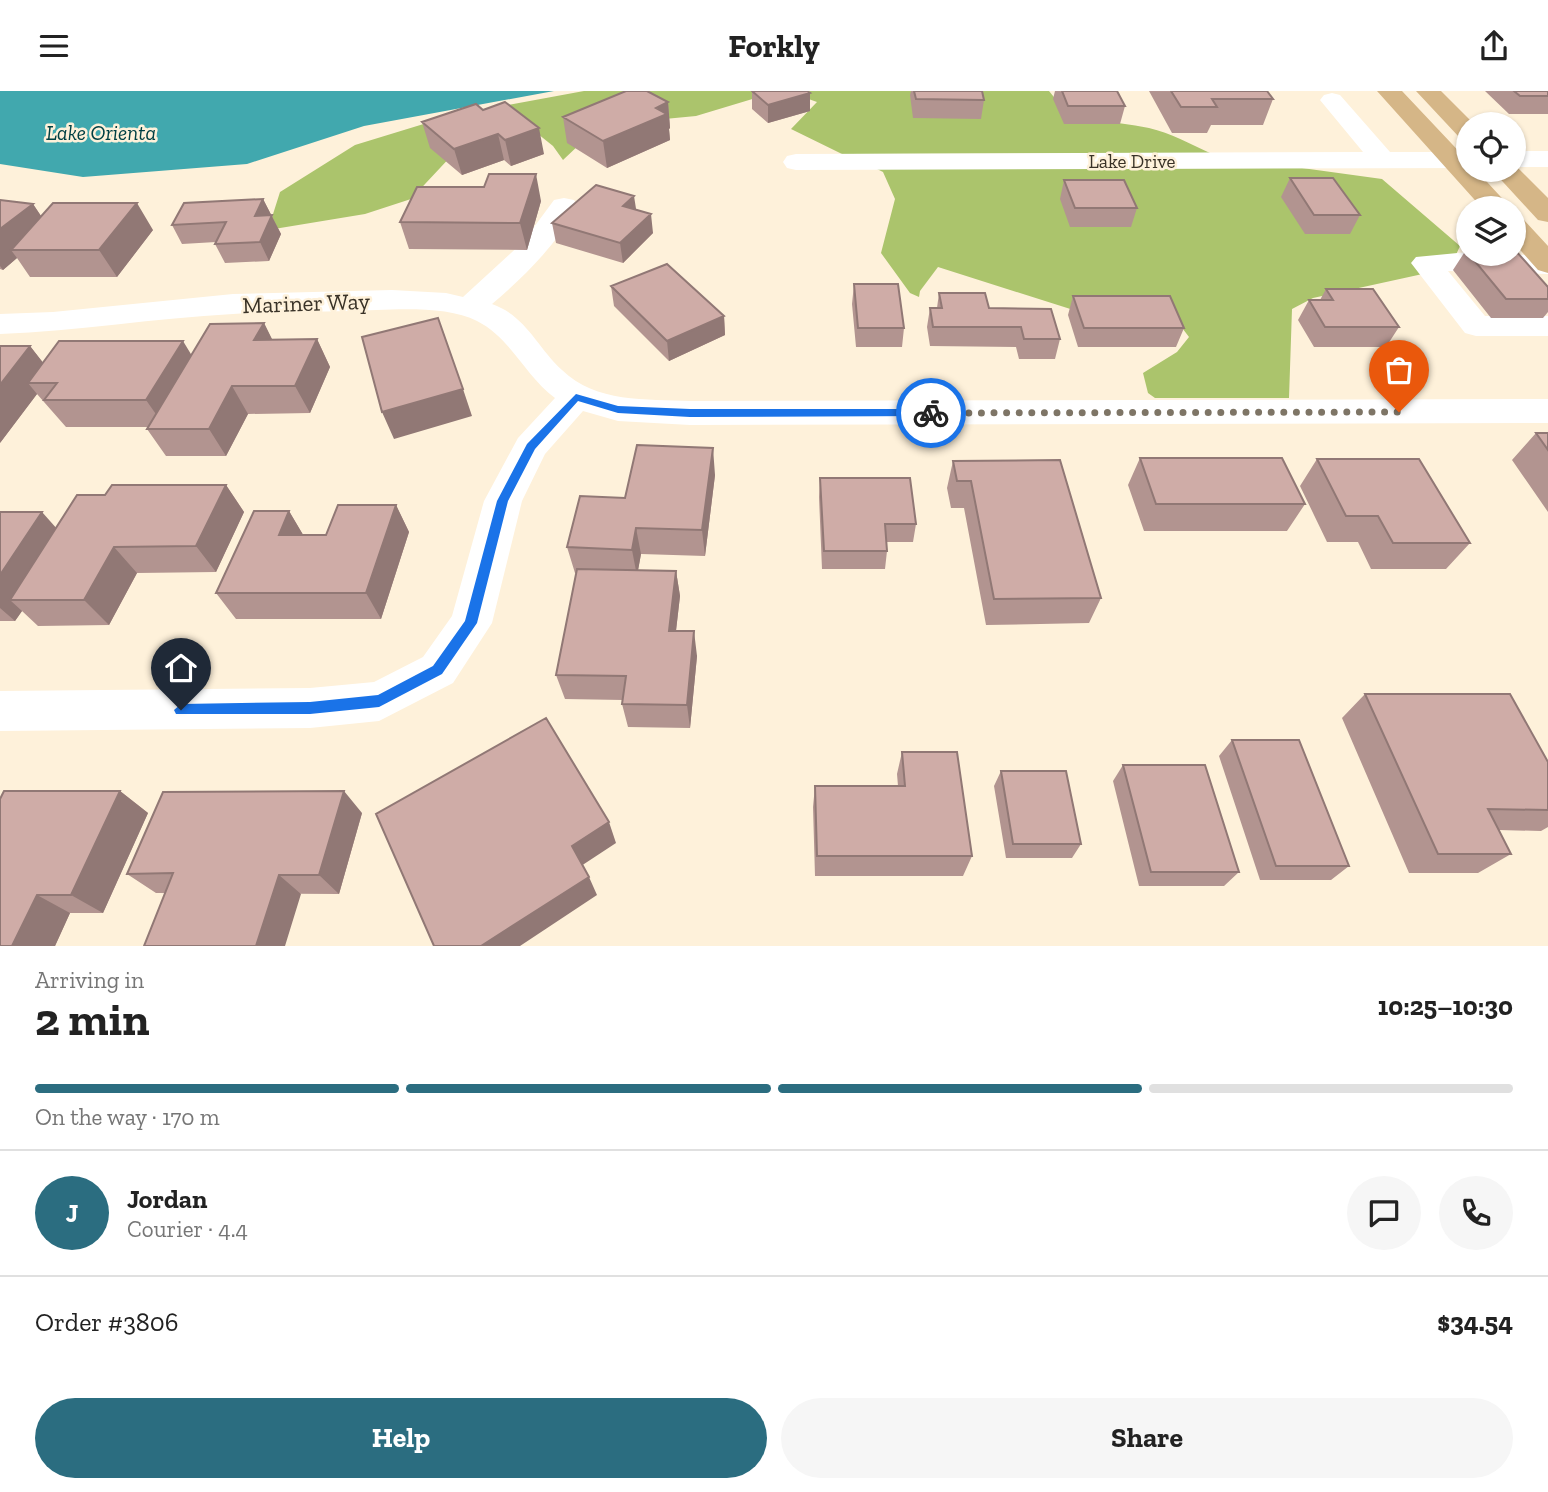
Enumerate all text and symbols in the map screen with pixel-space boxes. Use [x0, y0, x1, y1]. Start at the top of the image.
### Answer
icon: menu [35, 27, 73, 65]
text: Forkly [728, 27, 820, 65]
icon: share [1475, 27, 1513, 65]
map controls [1456, 112, 1526, 266]
button: locate [1456, 112, 1526, 182]
water label: Lake Orienta [46, 120, 156, 145]
street label: Lake Drive [1088, 150, 1176, 173]
button: layers [1456, 196, 1526, 266]
street label: Mariner Way [242, 287, 371, 319]
pin [1369, 340, 1429, 412]
icon: bag [1380, 351, 1418, 389]
courier [896, 378, 966, 448]
icon: bike [912, 394, 950, 432]
pin [151, 638, 211, 710]
icon: home [162, 649, 200, 687]
text: Arriving in [35, 966, 144, 994]
text: 10:25–10:30 [1378, 990, 1513, 1022]
text: 2 min [35, 992, 150, 1047]
text: On the way · 170 m [35, 1103, 220, 1131]
button: chat [1347, 1176, 1421, 1250]
button: phone [1439, 1176, 1513, 1250]
text: Jordan [127, 1183, 207, 1215]
text: J [66, 1197, 78, 1229]
text: Courier · 4.4 [127, 1215, 248, 1243]
text: Order #3806 [35, 1306, 179, 1338]
text: $34.54 [1437, 1306, 1513, 1338]
button: Help [35, 1398, 767, 1478]
button: Share [781, 1398, 1513, 1478]

